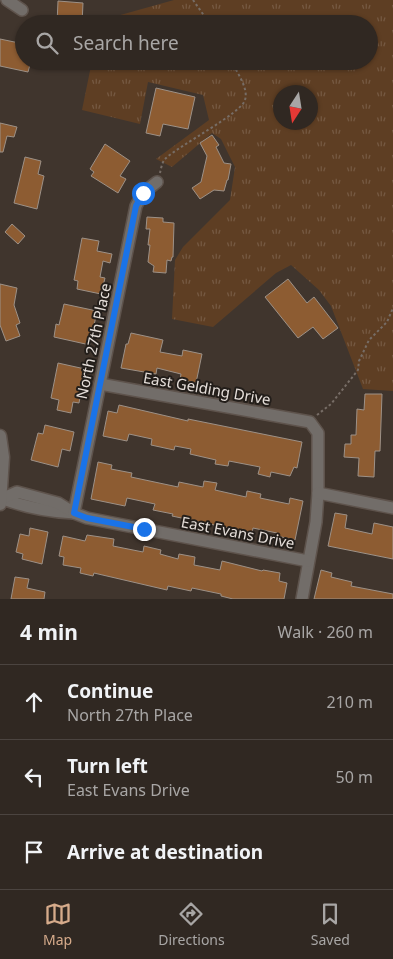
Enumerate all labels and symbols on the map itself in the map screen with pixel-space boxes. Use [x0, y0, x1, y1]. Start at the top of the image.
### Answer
north arrow [273, 85, 318, 130]
route start [132, 182, 155, 205]
street label: North 27th Place [71, 281, 115, 401]
street label: East Gelding Drive [142, 367, 272, 409]
street label: East Evans Drive [180, 511, 296, 553]
route end [133, 518, 156, 541]

